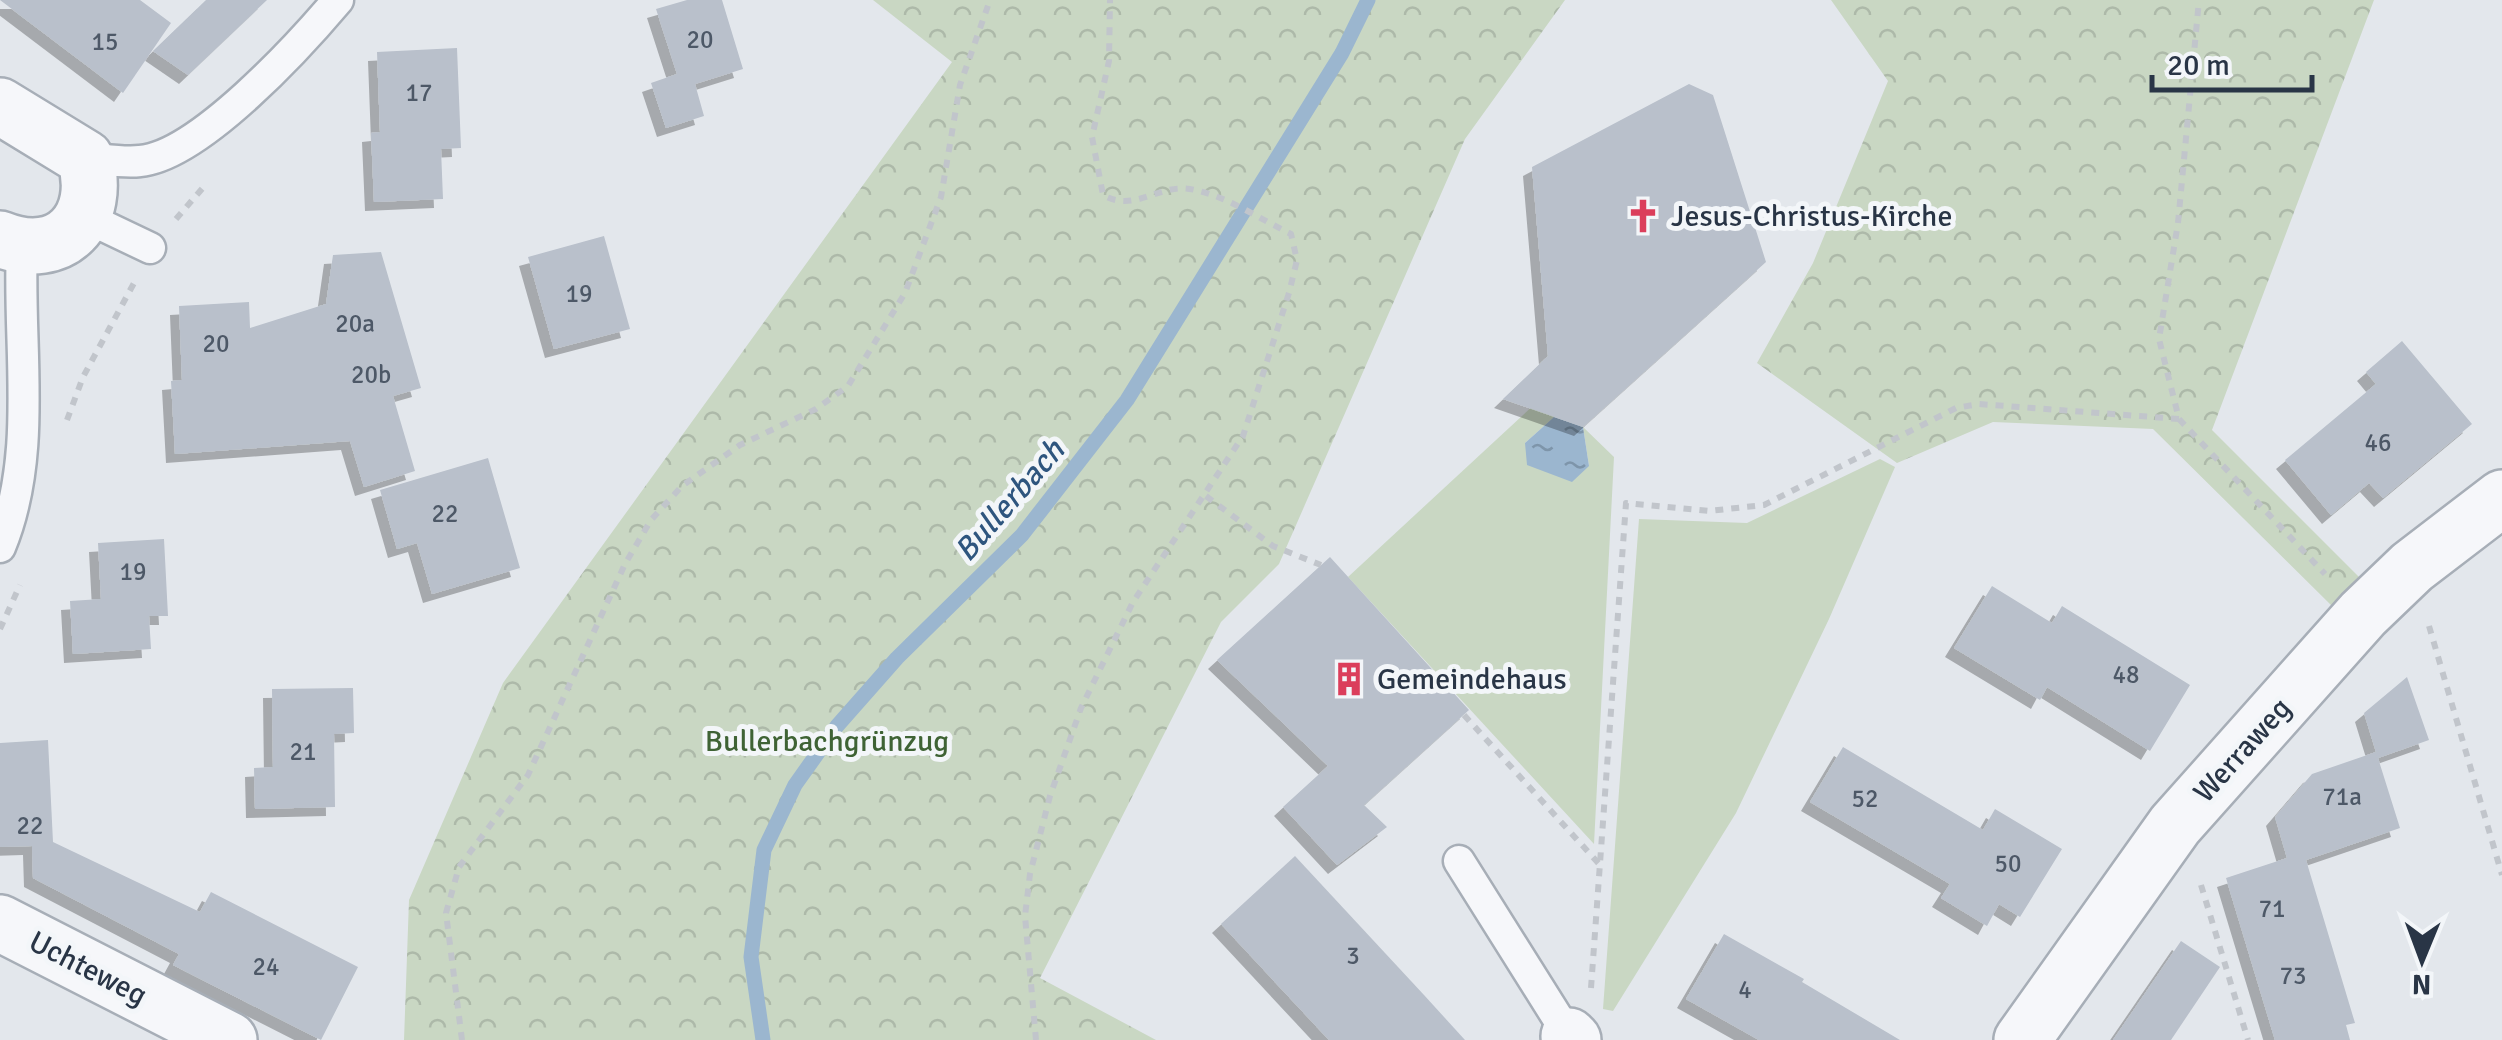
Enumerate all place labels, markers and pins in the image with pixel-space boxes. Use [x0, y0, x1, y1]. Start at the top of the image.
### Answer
church icon: Jesus-Christus-Kirche [1624, 197, 1662, 235]
place label: Jesus-Christus-Kirche [1671, 198, 1952, 235]
building icon: Gemeindehaus [1330, 660, 1368, 698]
place label: Gemeindehaus [1377, 661, 1567, 698]

